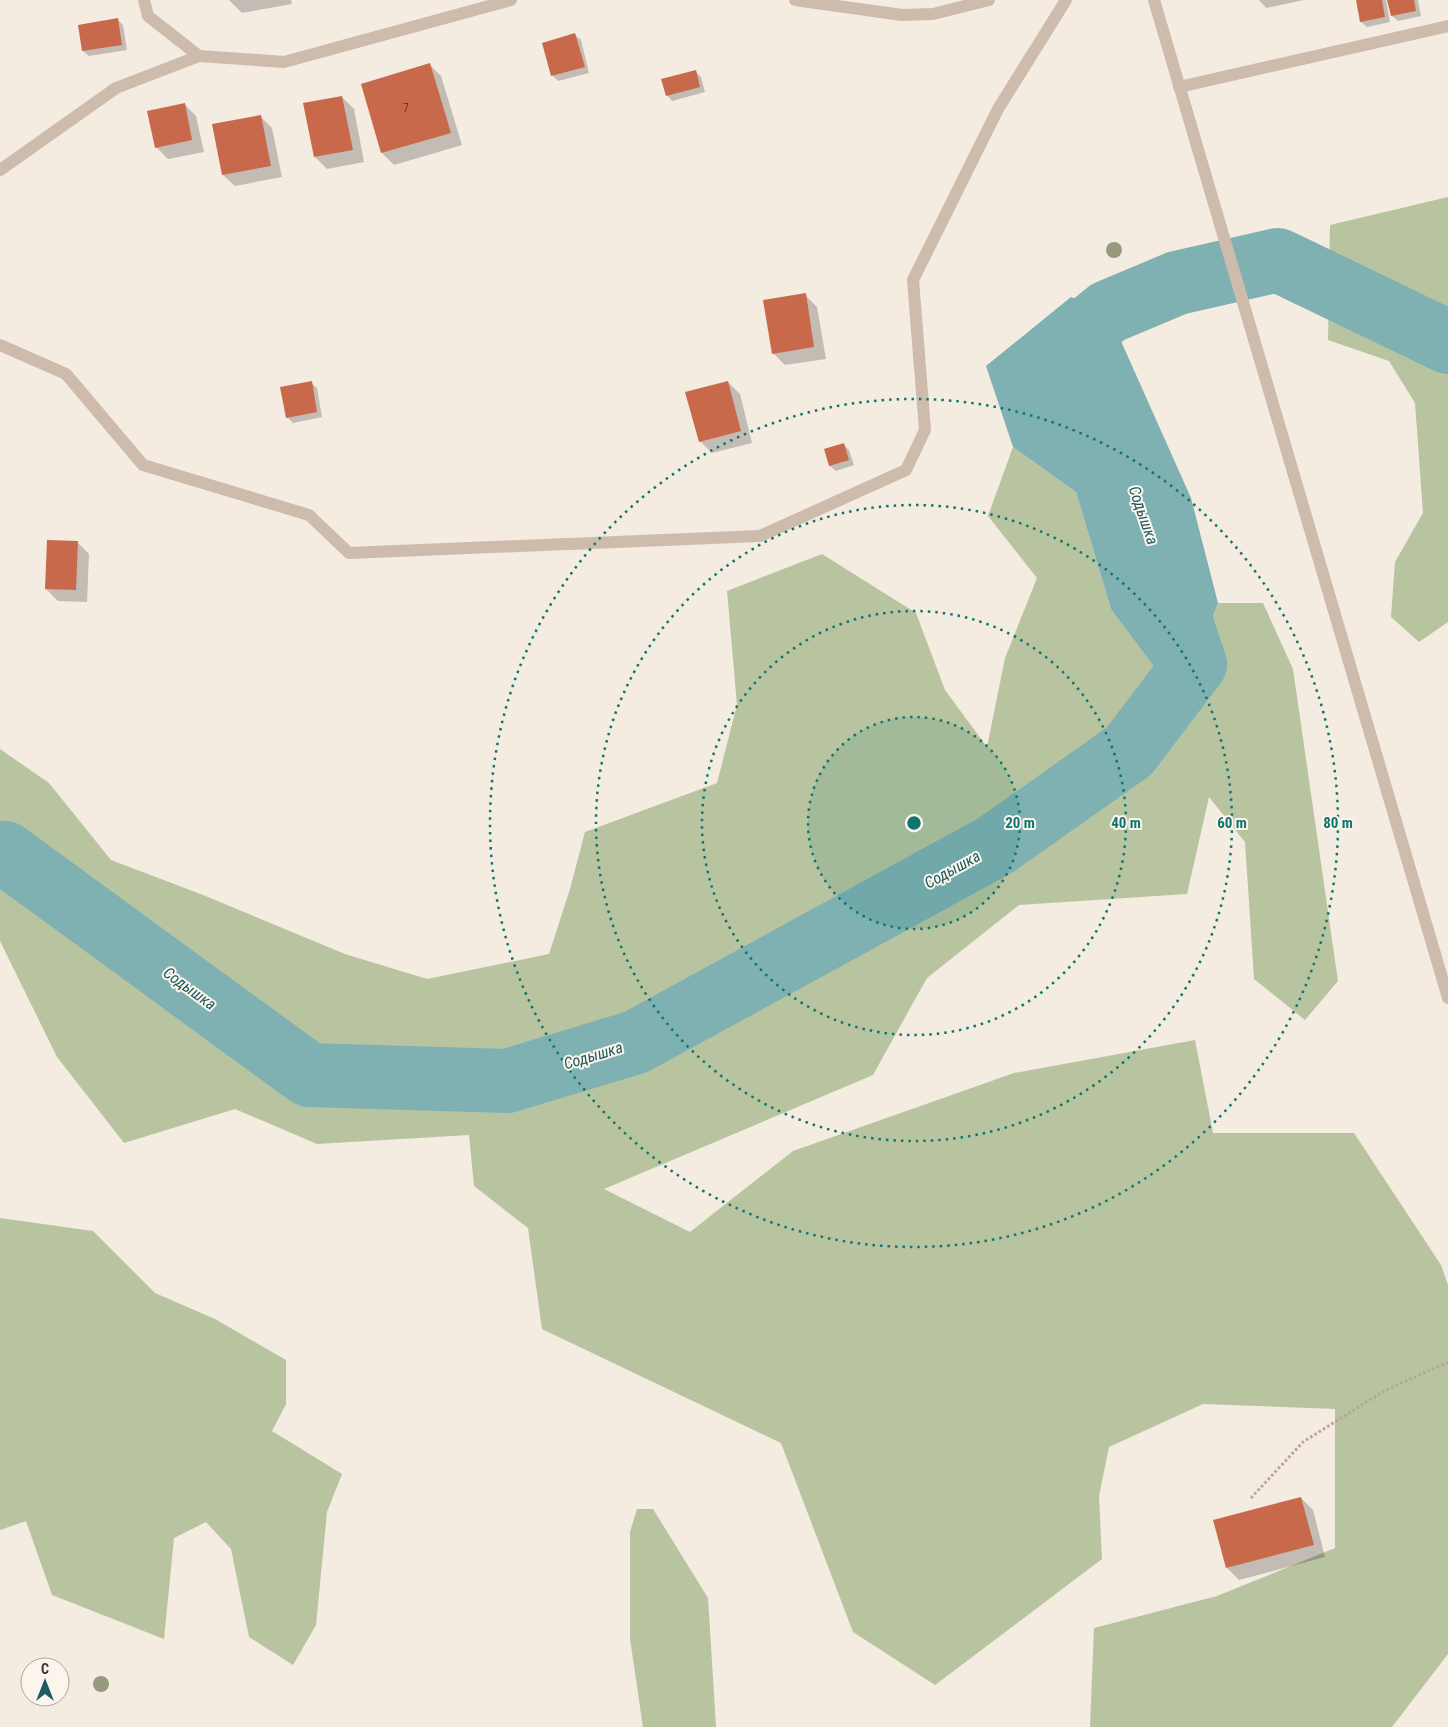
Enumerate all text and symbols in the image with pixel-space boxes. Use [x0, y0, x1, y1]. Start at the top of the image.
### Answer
house number: 7 [403, 101, 409, 115]
water label: Содышка [1125, 483, 1162, 547]
centre of rings [905, 814, 923, 832]
text: 20 m [1005, 814, 1035, 832]
text: 40 m [1111, 814, 1141, 832]
text: 60 m [1217, 814, 1247, 832]
text: 80 m [1323, 814, 1353, 832]
water label: Содышка [921, 846, 983, 892]
water label: Содышка [160, 963, 220, 1014]
water label: Содышка [561, 1038, 625, 1073]
north arrow [20, 1657, 70, 1707]
text: С [41, 1661, 49, 1677]

